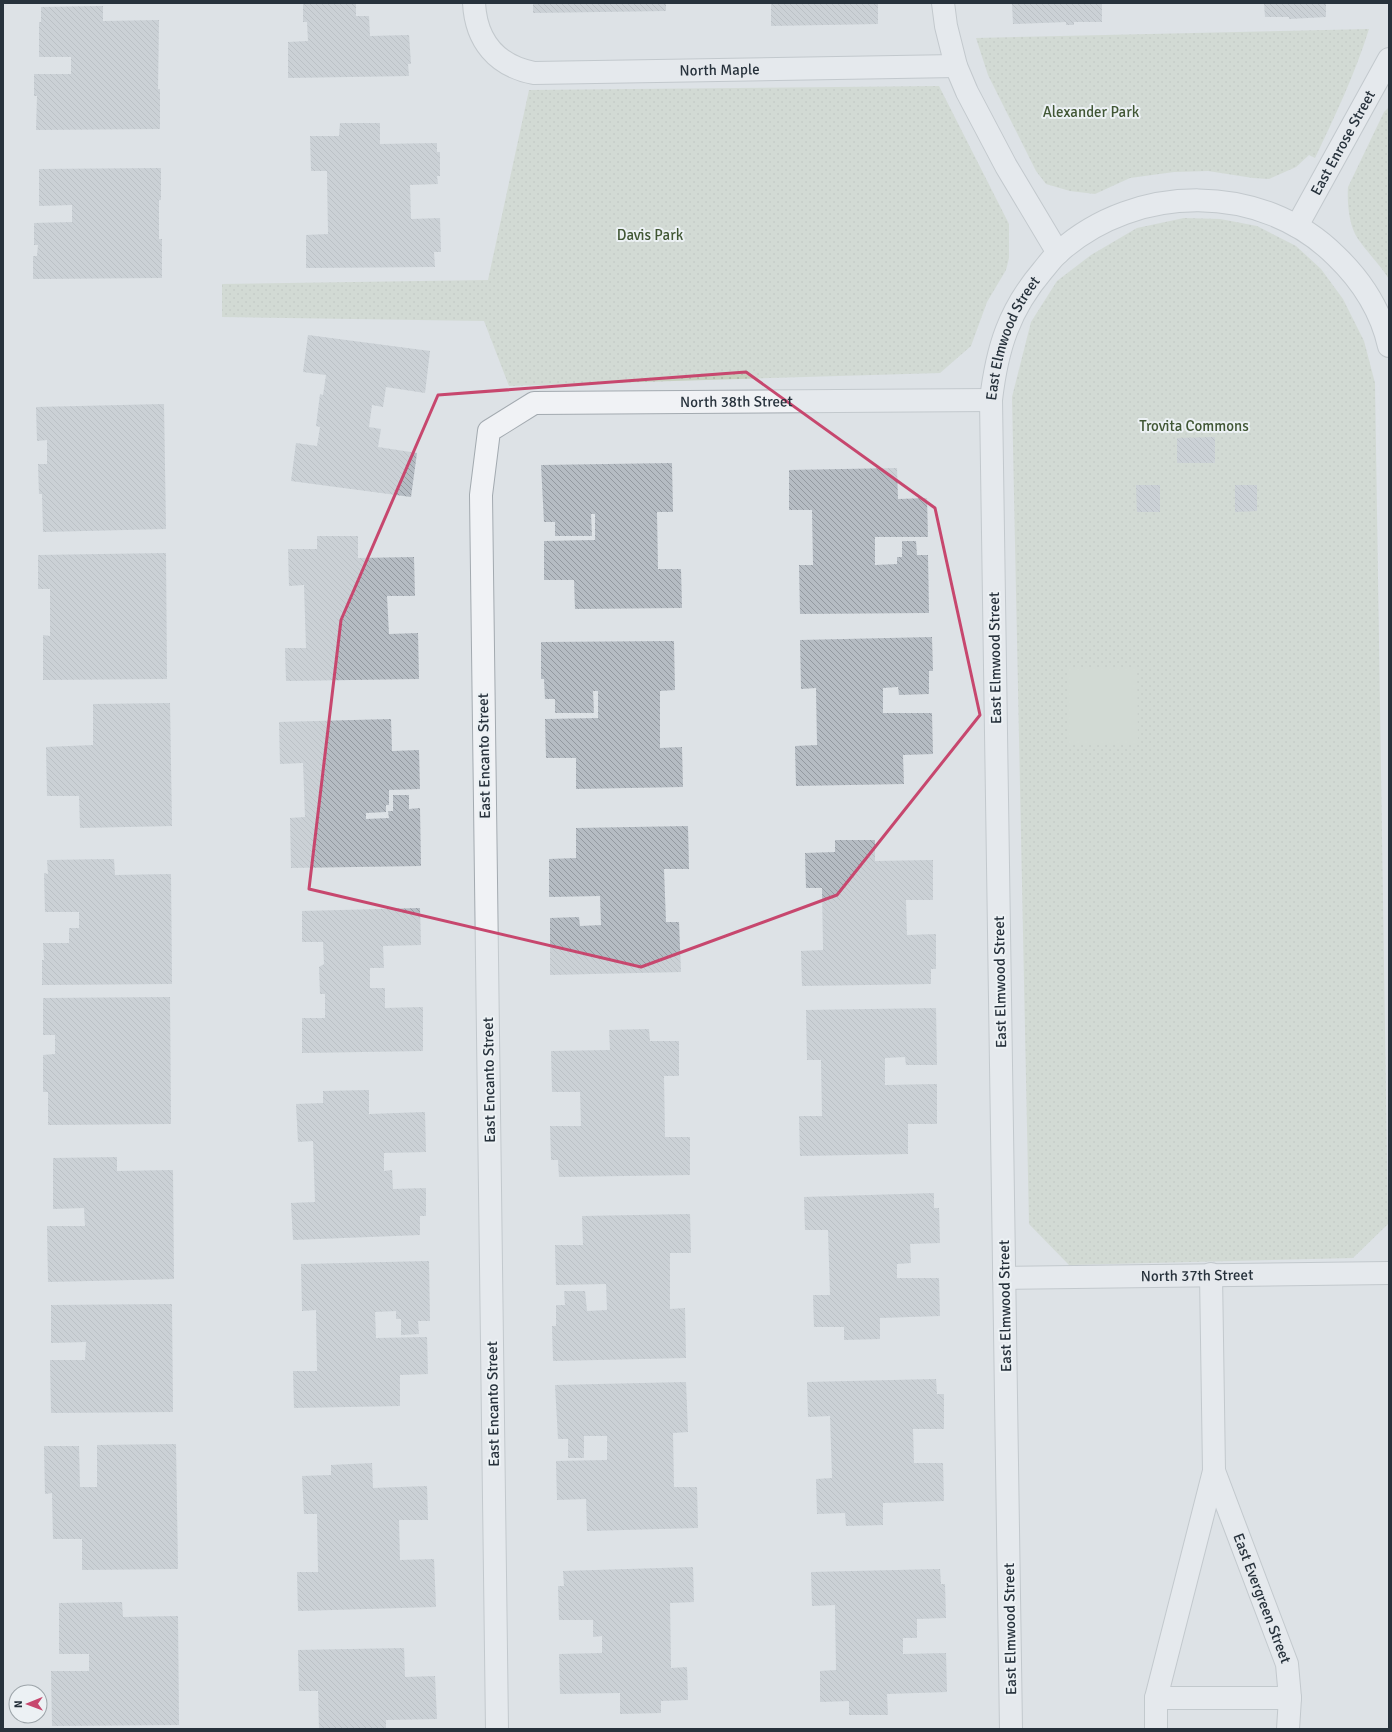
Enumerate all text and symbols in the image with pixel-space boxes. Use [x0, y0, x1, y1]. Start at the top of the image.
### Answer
street label: North Maple [679, 60, 760, 80]
street label: East Enrose Street [1307, 87, 1379, 199]
park label: Alexander Park [1043, 103, 1140, 121]
park label: Davis Park [617, 226, 684, 244]
street label: East Elmwood Street [982, 273, 1044, 401]
street label: North 38th Street [680, 392, 793, 411]
park label: Trovita Commons [1139, 417, 1249, 435]
street label: East Elmwood Street [985, 592, 1005, 724]
street label: East Encanto Street [474, 693, 494, 819]
street label: East Elmwood Street [990, 916, 1010, 1048]
street label: East Encanto Street [479, 1017, 499, 1143]
street label: East Elmwood Street [995, 1240, 1015, 1372]
street label: North 37th Street [1141, 1266, 1253, 1285]
street label: East Encanto Street [483, 1341, 503, 1467]
street label: East Evergreen Street [1229, 1531, 1295, 1666]
street label: East Elmwood Street [1000, 1563, 1020, 1695]
north arrow [8, 1684, 48, 1724]
text: N [12, 1700, 25, 1708]

